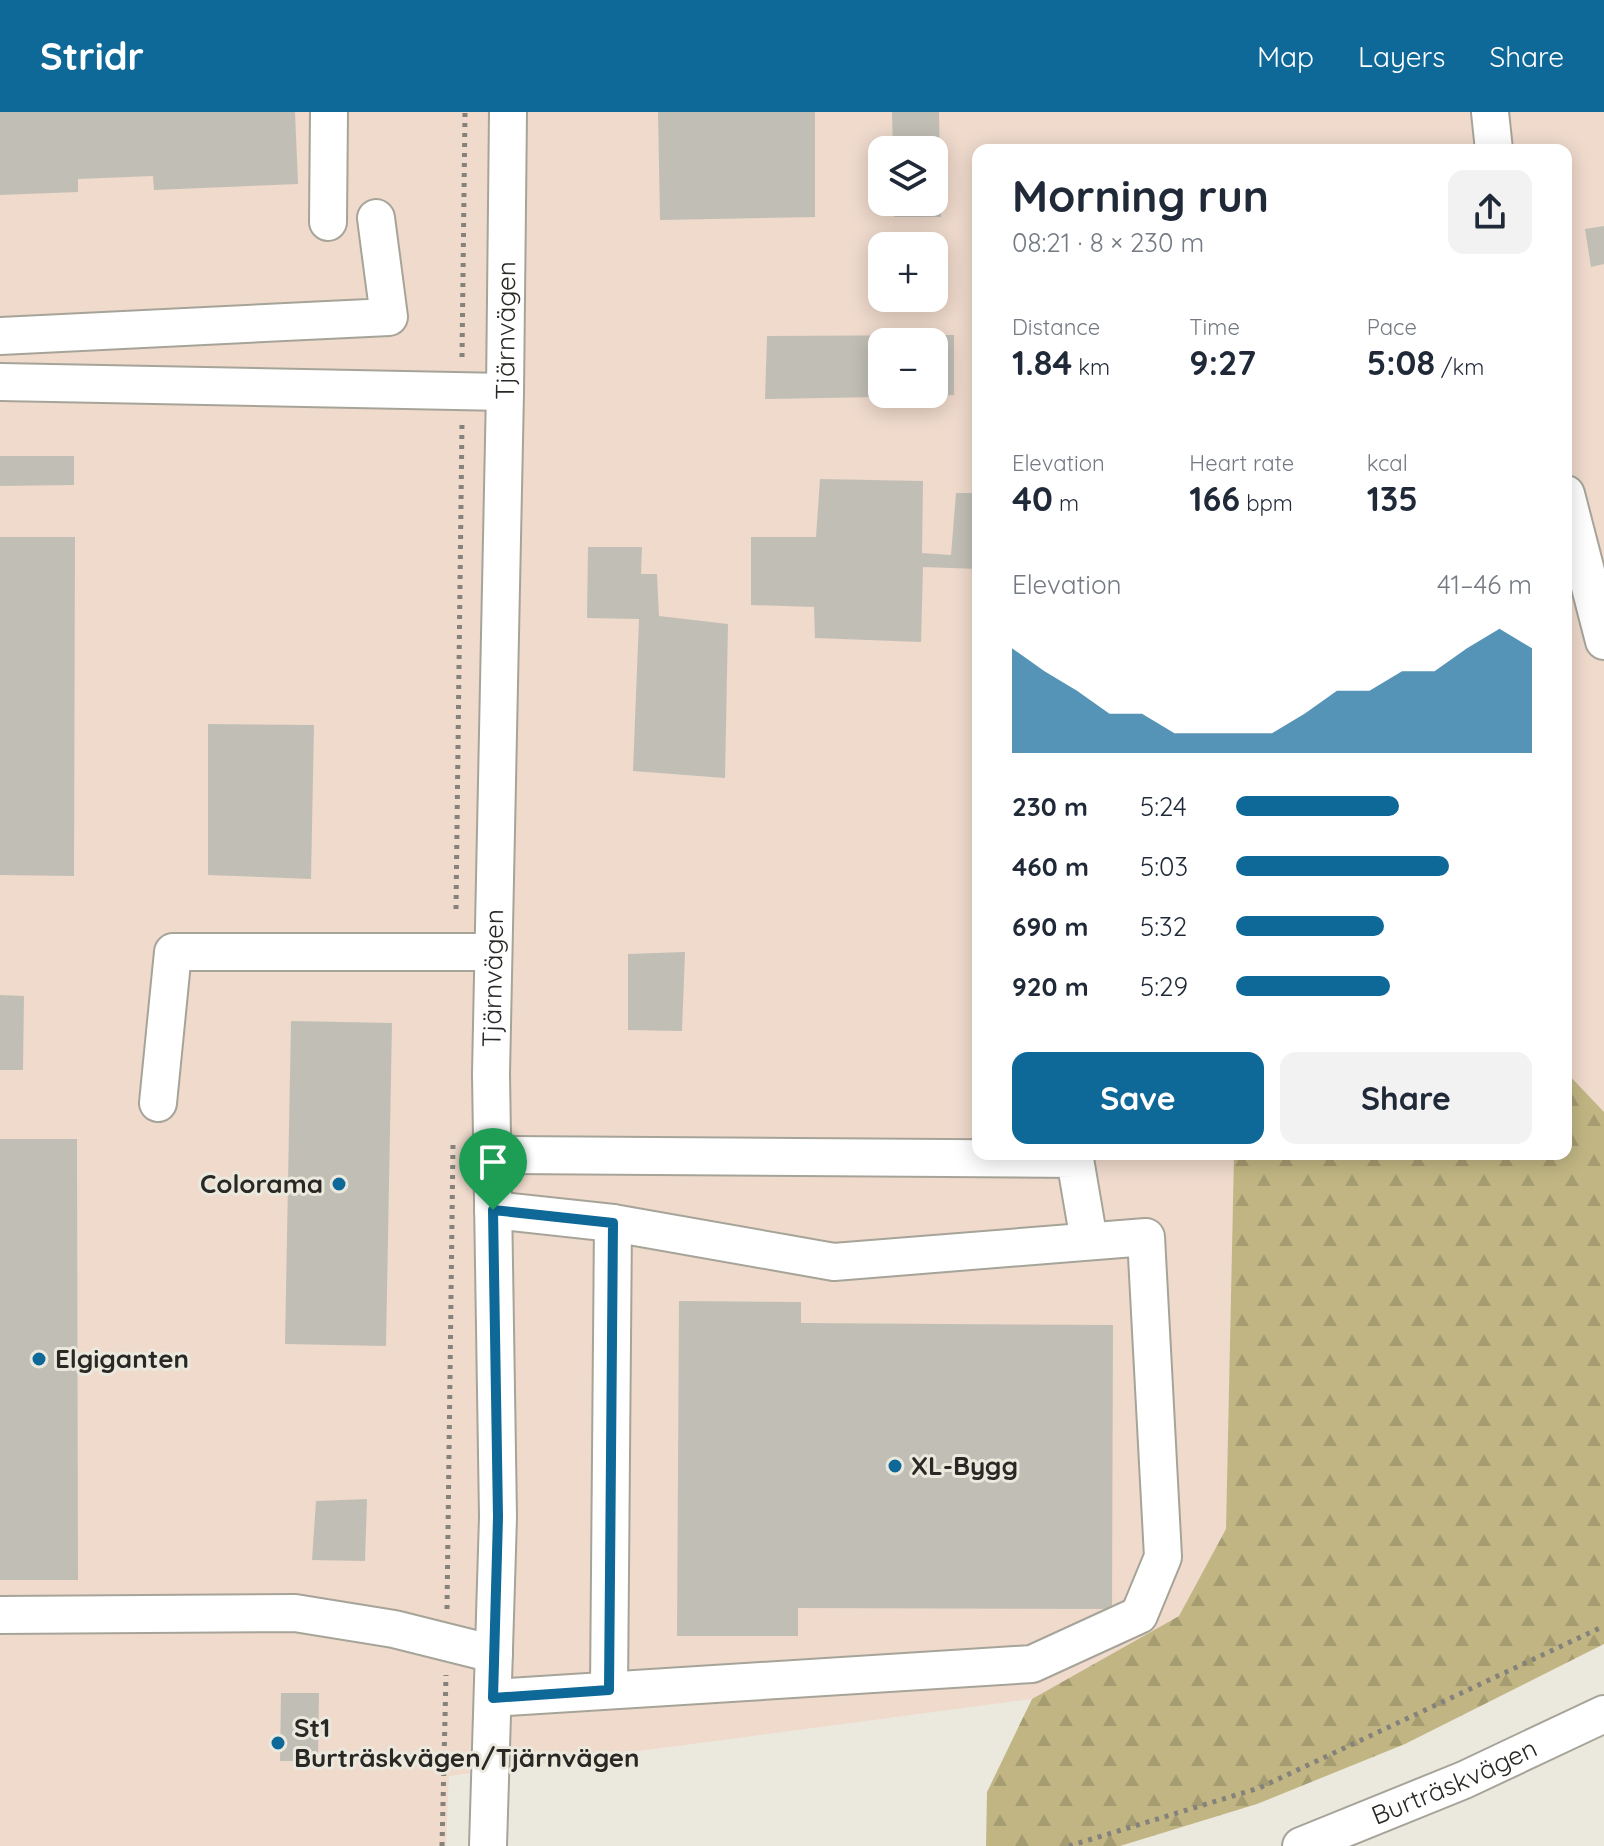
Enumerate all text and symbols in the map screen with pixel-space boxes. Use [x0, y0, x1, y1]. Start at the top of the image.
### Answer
text: Stridr [40, 32, 144, 80]
text: Map [1257, 39, 1314, 74]
text: Layers [1358, 39, 1445, 74]
text: Share [1489, 39, 1564, 74]
map controls [868, 136, 948, 408]
button: layers [868, 136, 948, 216]
text: Morning run [1012, 168, 1269, 223]
button: share [1448, 170, 1532, 254]
text: 08:21 · 8 × 230 m [1012, 226, 1204, 259]
button: + [868, 232, 948, 312]
street label: Tjärnvägen [488, 261, 522, 400]
text: Distance [1012, 313, 1100, 341]
text: Time [1189, 313, 1240, 341]
text: Pace [1367, 313, 1417, 341]
button: − [868, 328, 948, 408]
text: 1.84 [1012, 341, 1072, 384]
text: 9:27 [1189, 341, 1256, 384]
text: 5:08 [1367, 341, 1435, 384]
text: km [1072, 353, 1110, 381]
text: /km [1435, 353, 1484, 381]
text: Elevation [1012, 449, 1105, 477]
text: Heart rate [1189, 449, 1294, 477]
text: kcal [1367, 449, 1408, 477]
text: 40 [1012, 477, 1053, 520]
text: 166 [1189, 477, 1240, 520]
text: 135 [1367, 477, 1418, 520]
text: m [1053, 489, 1079, 517]
text: bpm [1240, 489, 1293, 517]
text: Elevation [1012, 568, 1122, 601]
text: 41–46 m [1437, 568, 1532, 601]
text: 230 m [1012, 790, 1088, 823]
text: 5:24 [1140, 790, 1187, 823]
text: 460 m [1012, 850, 1089, 883]
text: 5:03 [1140, 850, 1188, 883]
street label: Tjärnvägen [475, 909, 510, 1048]
text: 690 m [1012, 910, 1088, 943]
text: 5:32 [1140, 910, 1187, 943]
text: 920 m [1012, 970, 1089, 1003]
text: 5:29 [1140, 970, 1188, 1003]
button: Save [1012, 1052, 1264, 1144]
button: Share [1280, 1052, 1532, 1144]
pin [459, 1128, 527, 1210]
icon: arrive [471, 1140, 515, 1184]
place label: Colorama [200, 1167, 323, 1200]
marker: Colorama [330, 1175, 348, 1193]
place label: Elgiganten [55, 1342, 189, 1375]
marker: Elgiganten [30, 1350, 48, 1368]
place label: XL-Bygg [911, 1449, 1018, 1482]
marker: XL-Bygg [886, 1457, 904, 1475]
place label: St1 Burträskvägen/Tjärnvägen [294, 1711, 640, 1774]
street label: Burträskvägen [1366, 1731, 1542, 1832]
marker: St1 Burträskvägen/Tjärnvägen [269, 1734, 287, 1752]

